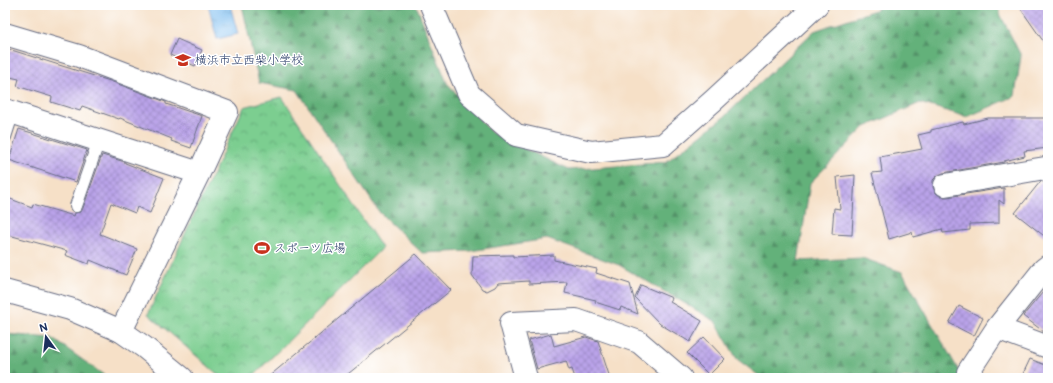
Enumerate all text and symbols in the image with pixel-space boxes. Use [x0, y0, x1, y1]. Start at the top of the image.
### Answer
school or university icon: 横浜市立西柴小学校 [174, 51, 192, 69]
place label: 横浜市立西柴小学校 [195, 53, 303, 68]
sports icon: スポーツ広場 [253, 239, 271, 257]
place label: スポーツ広場 [274, 241, 346, 256]
north arrow [26, 317, 66, 357]
text: N [38, 320, 49, 335]

